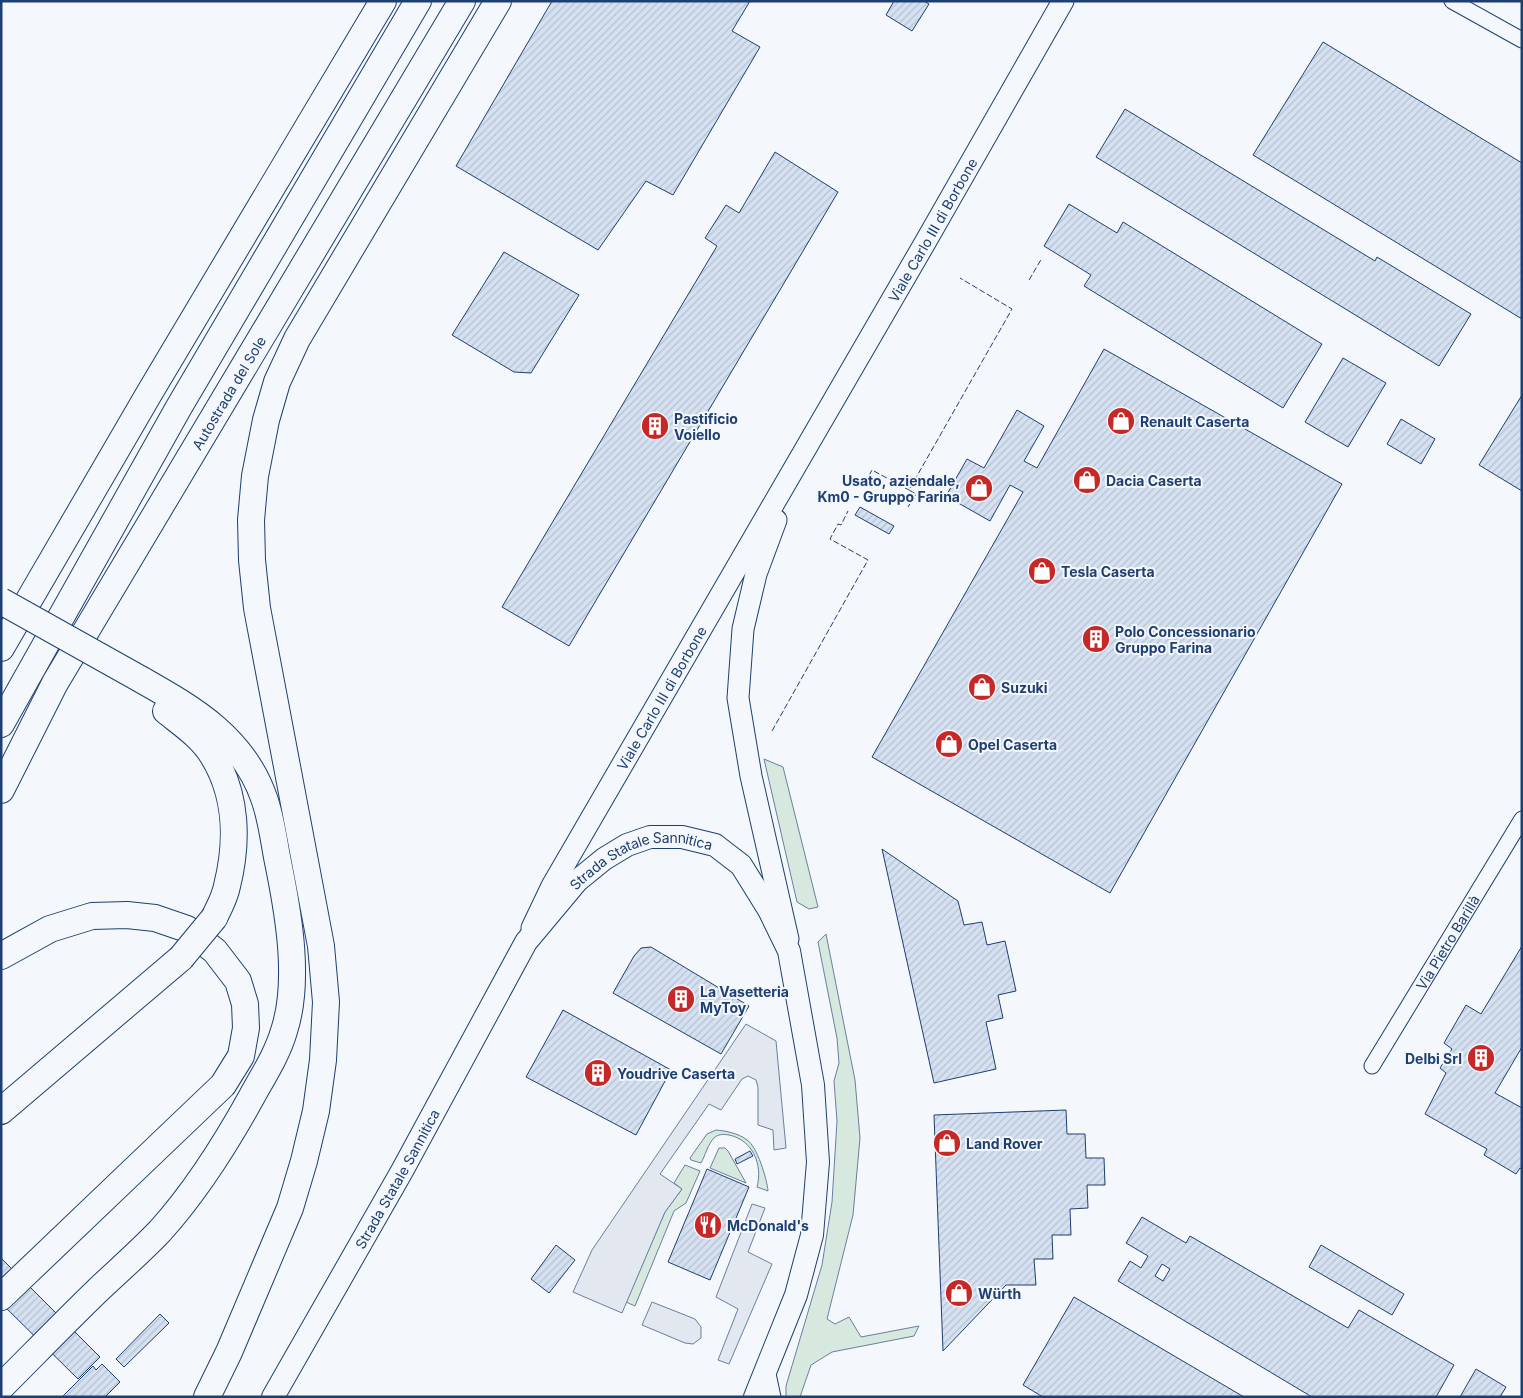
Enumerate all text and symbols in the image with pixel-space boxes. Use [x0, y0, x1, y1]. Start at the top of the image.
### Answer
street label: Viale Carlo III di Borbone [884, 155, 980, 305]
street label: Autostrada del Sole [188, 333, 269, 453]
shop icon: Renault Caserta [1106, 406, 1136, 436]
place label: Pastificio Voiello [674, 410, 738, 443]
building icon: Pastificio Voiello [640, 411, 670, 441]
place label: Renault Caserta [1140, 413, 1249, 430]
shop icon: Dacia Caserta [1072, 465, 1102, 495]
place label: Usato, aziendale, Km0 - Gruppo Farina [818, 472, 960, 505]
place label: Dacia Caserta [1106, 472, 1202, 489]
shop icon: Usato, aziendale, Km0 - Gruppo Farina [964, 473, 994, 503]
shop icon: Tesla Caserta [1027, 556, 1057, 586]
place label: Tesla Caserta [1061, 563, 1155, 580]
street label: Viale Carlo III di Borbone [613, 623, 709, 773]
place label: Polo Concessionario Gruppo Farina [1115, 623, 1256, 656]
building icon: Polo Concessionario Gruppo Farina [1081, 624, 1111, 654]
shop icon: Suzuki [967, 672, 997, 702]
place label: Suzuki [1001, 679, 1048, 696]
shop icon: Opel Caserta [934, 729, 964, 759]
place label: Opel Caserta [968, 736, 1057, 753]
street label: Strada Statale Sannitica [565, 829, 715, 893]
street label: Via Pietro Barillà [1412, 892, 1483, 993]
place label: La Vasetteria MyToy [700, 983, 789, 1016]
building icon: La Vasetteria MyToy [666, 984, 696, 1014]
building icon: Delbi Srl [1466, 1043, 1496, 1073]
place label: Delbi Srl [1405, 1050, 1462, 1067]
building icon: Youdrive Caserta [583, 1058, 613, 1088]
place label: Youdrive Caserta [617, 1065, 735, 1082]
street label: Strada Statale Sannitica [351, 1106, 443, 1252]
shop icon: Land Rover [932, 1128, 962, 1158]
place label: Land Rover [966, 1135, 1043, 1152]
restaurant icon: McDonald's [693, 1210, 723, 1240]
place label: McDonald's [727, 1217, 809, 1234]
shop icon: Würth [944, 1278, 974, 1308]
place label: Würth [978, 1285, 1021, 1302]

